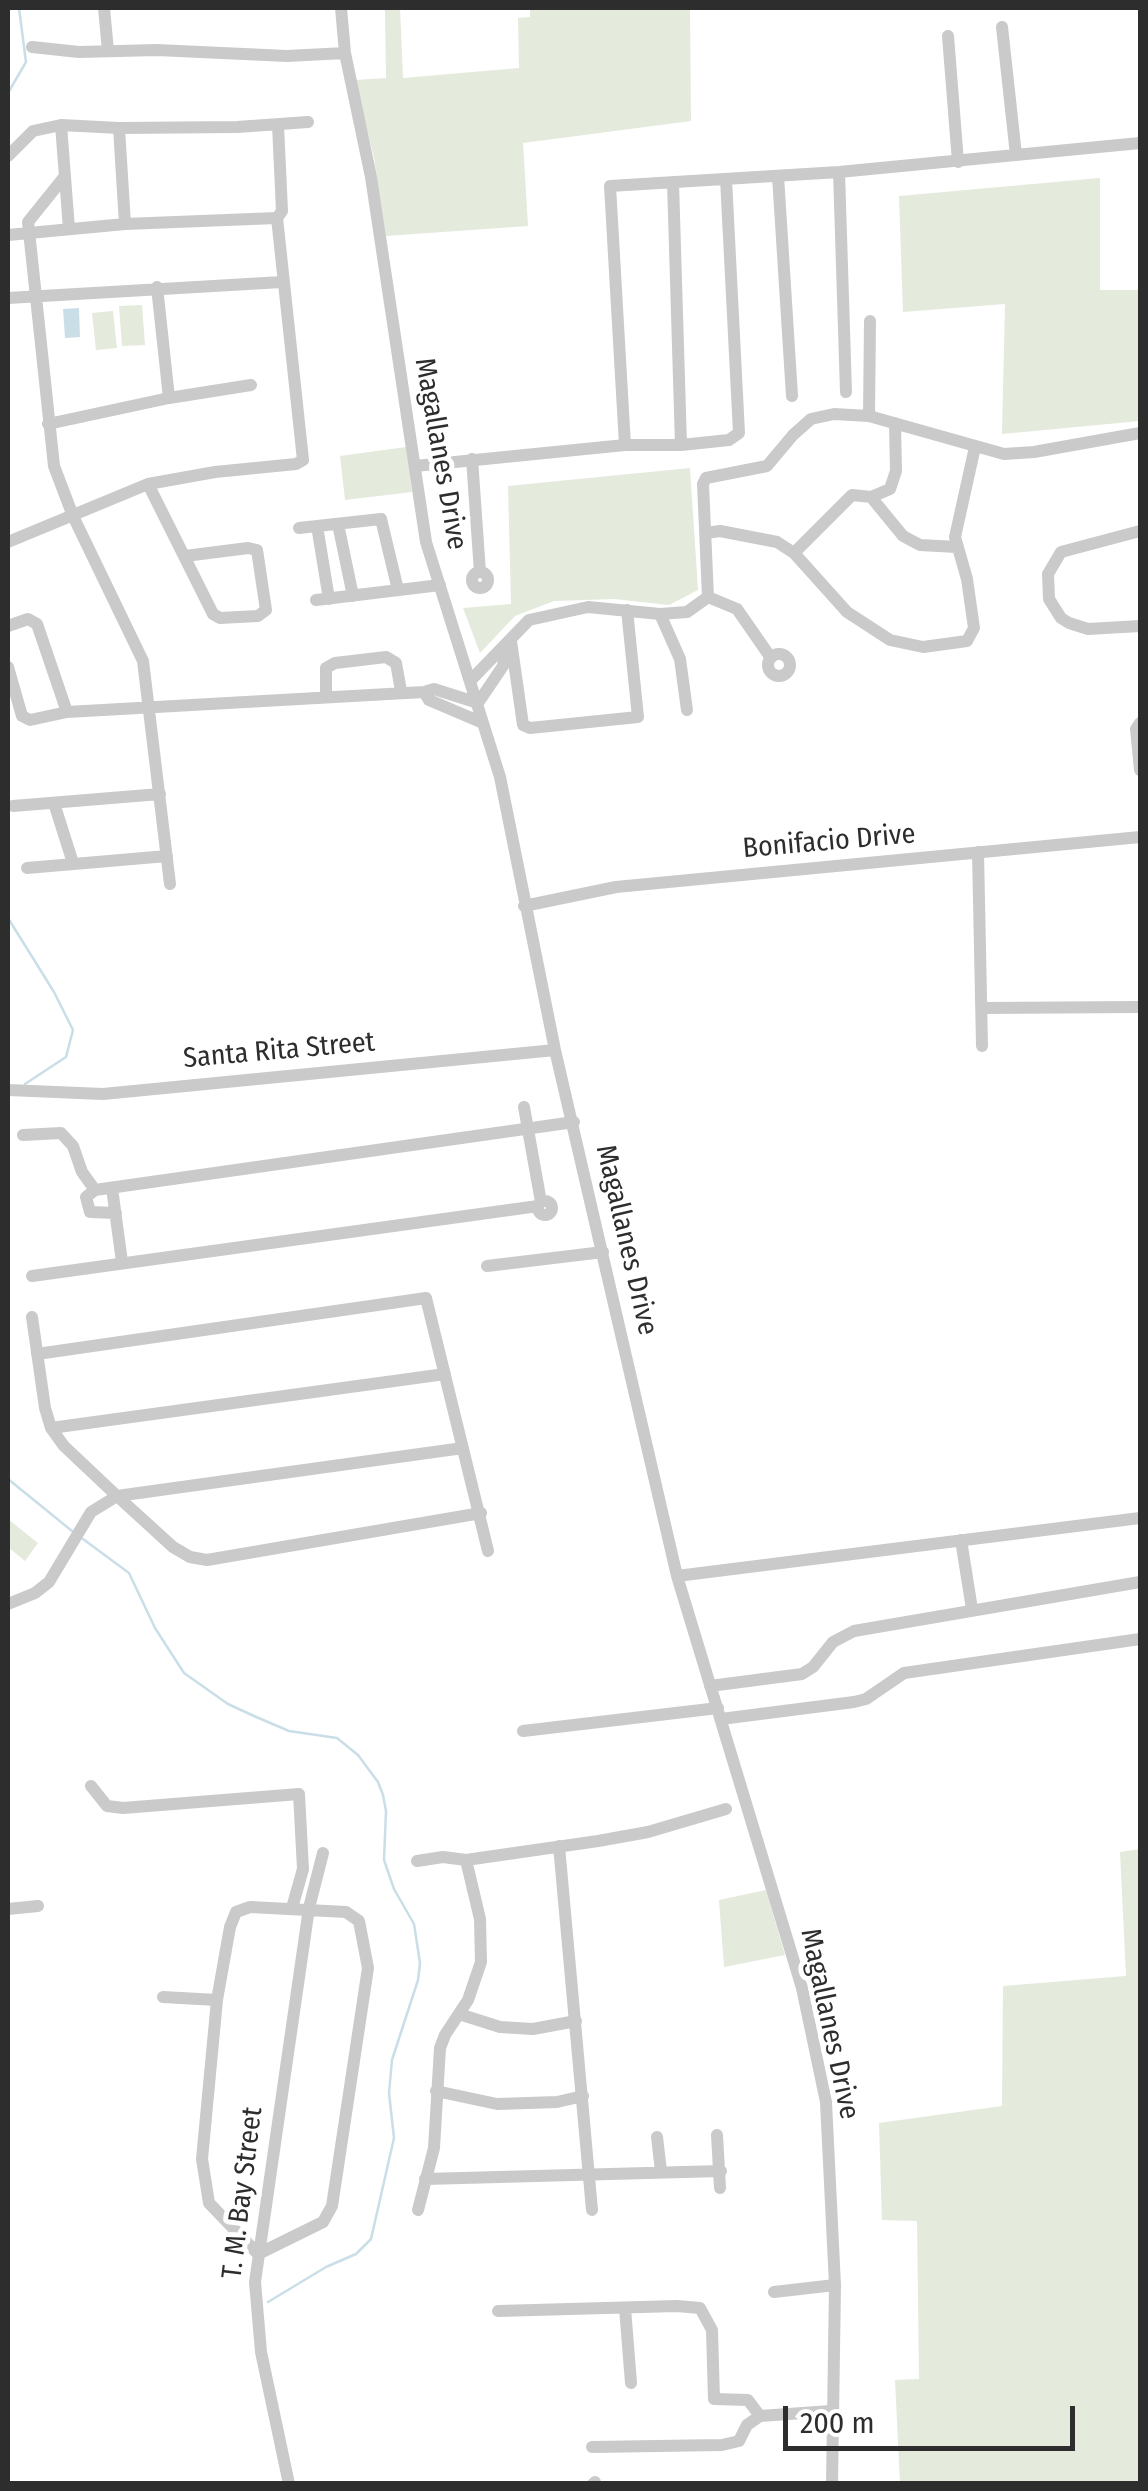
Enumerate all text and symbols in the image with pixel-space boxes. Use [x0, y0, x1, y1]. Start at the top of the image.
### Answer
street label: Magallanes Drive [407, 355, 473, 553]
street label: Bonifacio Drive [741, 818, 917, 866]
street label: Santa Rita Street [182, 1026, 376, 1076]
street label: Magallanes Drive [588, 1142, 664, 1338]
street label: Magallanes Drive [792, 1926, 866, 2122]
street label: T. M. Bay Street [216, 2105, 270, 2281]
scale bar [788, 2386, 1080, 2448]
text: 200 m [800, 2405, 875, 2441]

